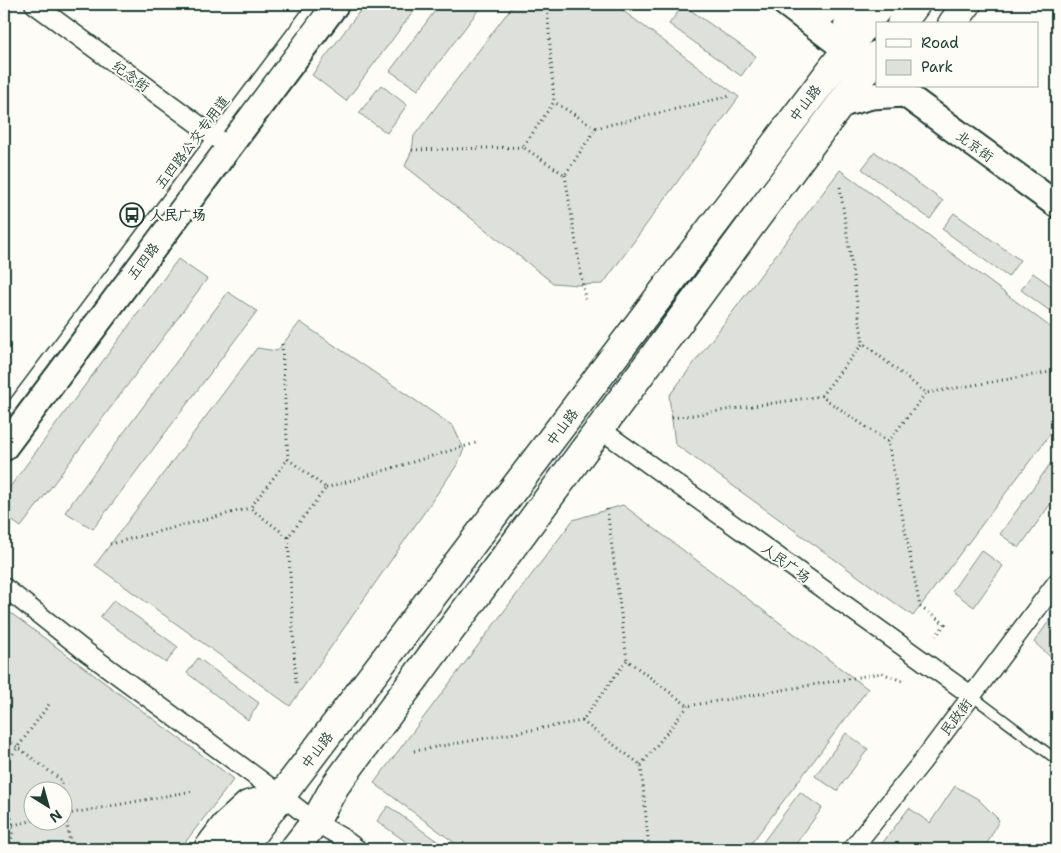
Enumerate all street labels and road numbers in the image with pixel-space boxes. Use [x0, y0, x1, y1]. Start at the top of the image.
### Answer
street label: 纪念街 [109, 56, 153, 96]
street label: 中山路 [785, 81, 825, 125]
street label: 五四路公交专用道 [151, 92, 233, 192]
street label: 北京街 [953, 126, 997, 166]
street label: 五四路 [123, 239, 163, 283]
street label: 中山路 [542, 405, 582, 449]
street label: 人民广场 [758, 539, 814, 587]
street label: 民政街 [936, 695, 976, 739]
street label: 中山路 [297, 728, 337, 772]

